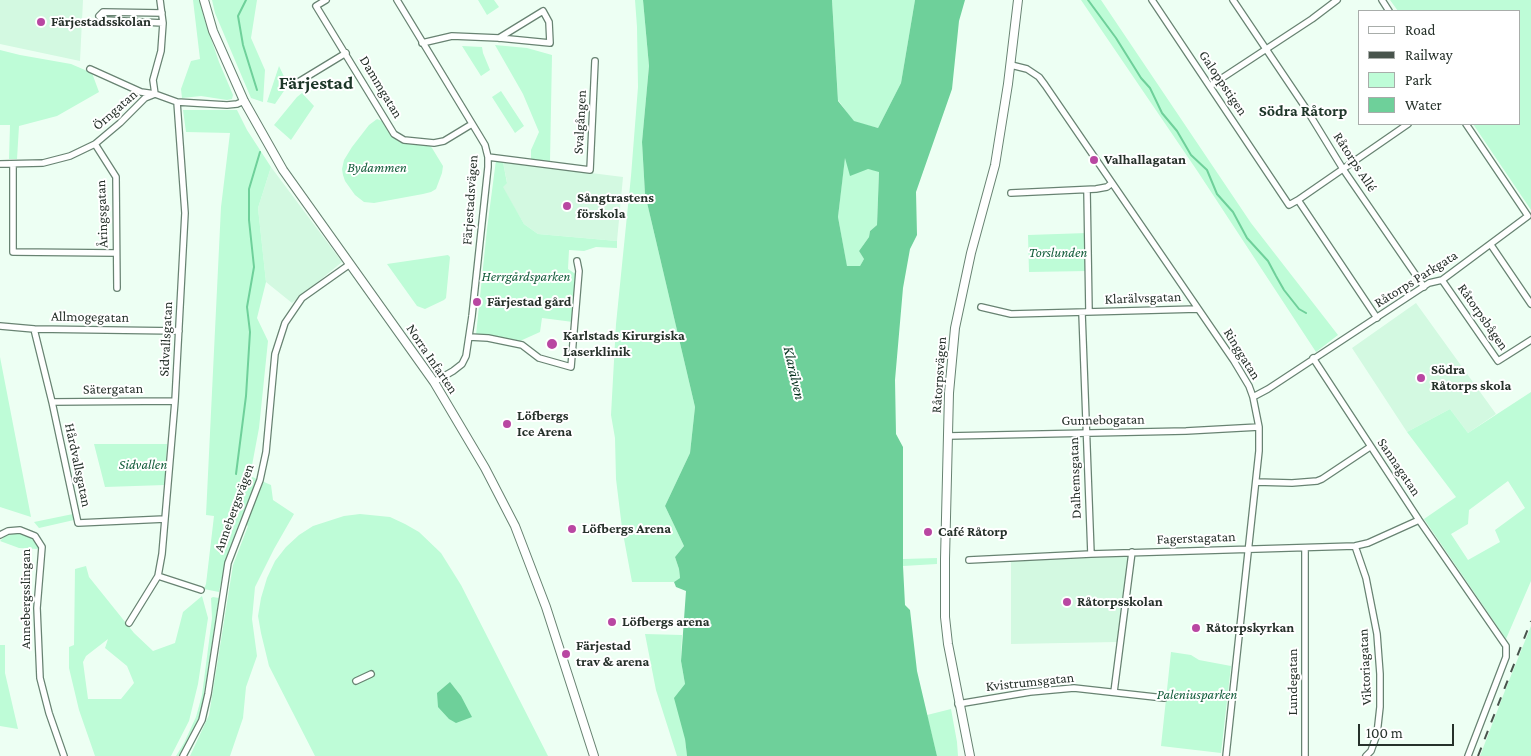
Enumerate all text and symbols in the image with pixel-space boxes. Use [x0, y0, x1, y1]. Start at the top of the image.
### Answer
legend [1358, 10, 1521, 125]
place label: Färjestadsskolan [51, 14, 151, 30]
marker: Färjestadsskolan [35, 16, 47, 28]
text: Road [1405, 22, 1435, 38]
street label: Galoppstigen [1195, 47, 1251, 119]
text: Railway [1405, 47, 1453, 63]
street label: Dammgatan [356, 53, 406, 121]
district label: Färjestad [279, 72, 353, 94]
text: Park [1405, 72, 1432, 88]
street label: Örngatan [89, 86, 141, 134]
street label: Svalgången [570, 90, 590, 154]
text: Water [1405, 97, 1442, 113]
district label: Södra Råtorp [1259, 101, 1347, 121]
street label: Råtorps Allé [1330, 129, 1380, 195]
place label: Valhallagatan [1104, 152, 1186, 168]
street label: Färjestadsvägen [458, 154, 482, 246]
marker: Valhallagatan [1088, 154, 1100, 166]
park label: Bydammen [347, 160, 407, 176]
street label: Åringsgatan [92, 180, 112, 248]
place label: Sångtrastens förskola [577, 190, 654, 222]
marker: Sångtrastens förskola [561, 200, 573, 212]
park label: Torslunden [1029, 245, 1087, 261]
street label: Råtorps Parkgata [1371, 247, 1461, 311]
park label: Herrgårdsparken [482, 269, 570, 285]
street label: Råtorpsbågen [1454, 280, 1512, 354]
street label: Klarälvsgatan [1104, 288, 1182, 308]
place label: Färjestad gård [487, 294, 571, 310]
marker: Färjestad gård [471, 296, 483, 308]
street label: Sidvallsgatan [156, 301, 176, 377]
street label: Allmogegatan [51, 308, 129, 326]
street label: Norra Infarten [403, 321, 461, 397]
street label: Ringgatan [1220, 325, 1264, 383]
place label: Karlstads Kirurgiska Laserklinik [563, 328, 685, 361]
street label: Råtorpsvägen [928, 336, 950, 414]
marker: Karlstads Kirurgiska Laserklinik [545, 337, 559, 351]
water label: Klarälven [779, 344, 809, 402]
place label: Södra Råtorps skola [1431, 362, 1511, 394]
marker: Södra Råtorps skola [1415, 372, 1427, 384]
street label: Sätergatan [83, 380, 143, 398]
place label: Löfbergs Ice Arena [517, 408, 572, 441]
street label: Gunnebogatan [1061, 411, 1145, 429]
marker: Löfbergs Ice Arena [501, 418, 513, 430]
street label: Hårdvallsgatan [61, 422, 95, 508]
street label: Sannagatan [1374, 435, 1424, 499]
street label: Dalhemsgatan [1065, 437, 1085, 519]
park label: Sidvallen [119, 457, 167, 473]
street label: Annebergsvägen [210, 462, 258, 554]
place label: Löfbergs Arena [582, 521, 671, 537]
marker: Löfbergs Arena [566, 523, 578, 535]
place label: Café Råtorp [938, 524, 1008, 540]
marker: Café Råtorp [922, 526, 934, 538]
street label: Fagerstagatan [1156, 528, 1236, 548]
street label: Annebergsslingan [18, 549, 34, 649]
place label: Råtorpsskolan [1077, 594, 1163, 610]
marker: Råtorpsskolan [1061, 596, 1073, 608]
place label: Löfbergs arena [622, 614, 710, 630]
marker: Löfbergs arena [606, 616, 618, 628]
place label: Råtorpskyrkan [1206, 620, 1294, 636]
marker: Råtorpskyrkan [1190, 622, 1202, 634]
street label: Viktoriagatan [1355, 628, 1375, 706]
place label: Färjestad trav & arena [576, 638, 649, 670]
marker: Färjestad trav & arena [560, 648, 572, 660]
street label: Lundegatan [1285, 648, 1301, 716]
street label: Kvistrumsgatan [985, 669, 1075, 695]
park label: Paleniusparken [1157, 687, 1237, 703]
scale bar [1361, 714, 1457, 746]
text: 100 m [1366, 725, 1403, 741]

